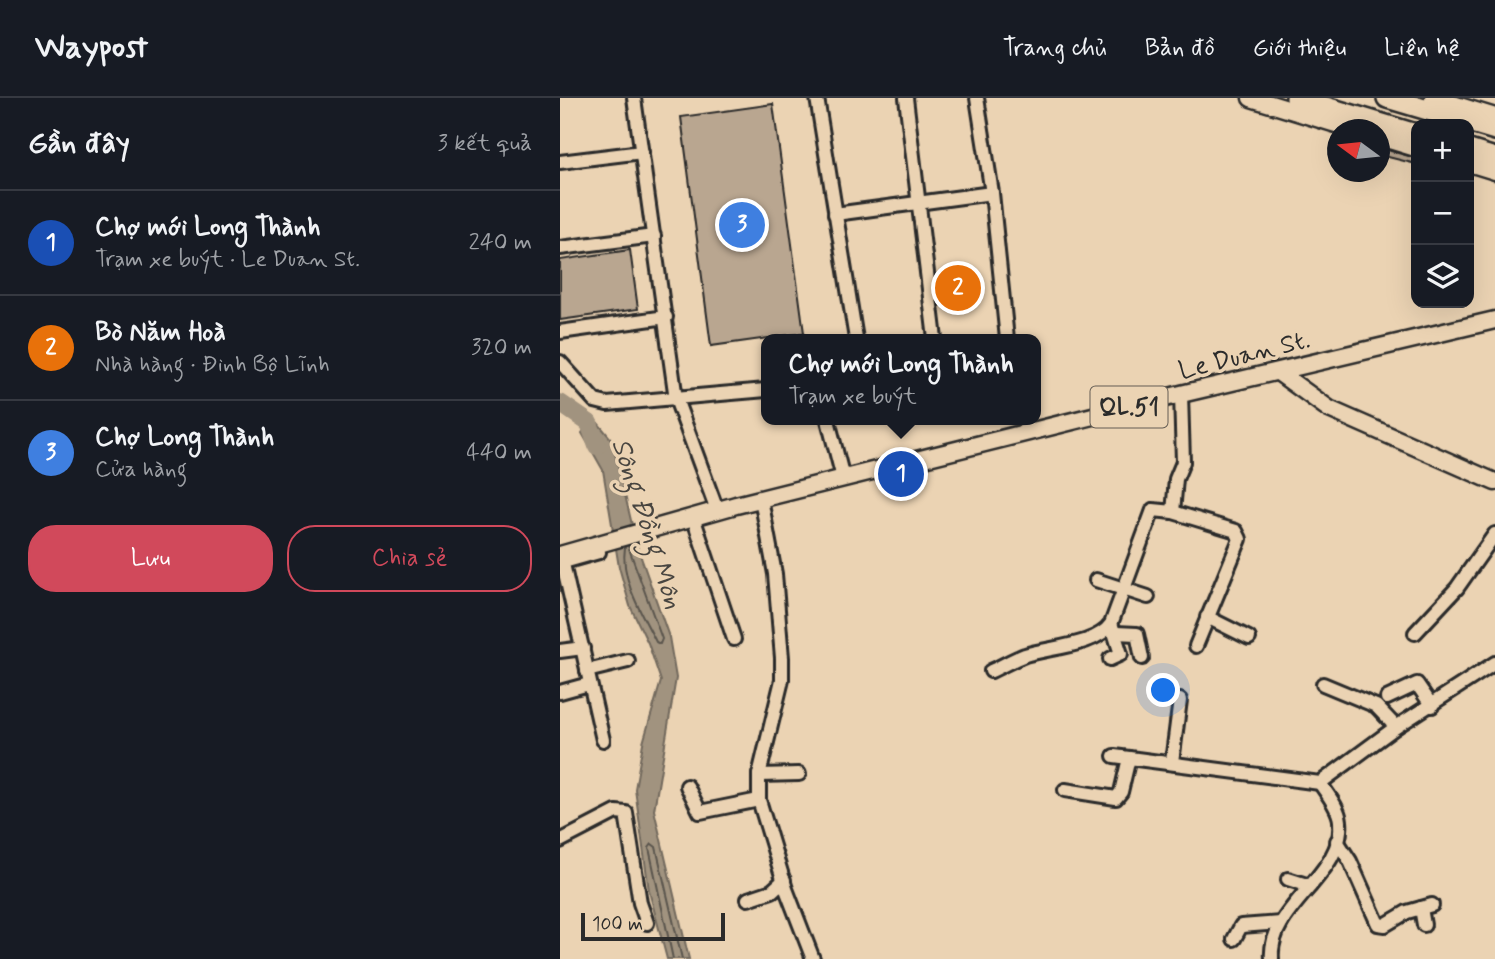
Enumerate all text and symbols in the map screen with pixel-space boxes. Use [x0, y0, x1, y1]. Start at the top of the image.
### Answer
text: Waypost [35, 26, 148, 70]
text: Trang chủ [1003, 33, 1107, 64]
text: Bản đồ [1145, 33, 1215, 64]
text: Giới thiệu [1253, 33, 1346, 64]
text: Liên hệ [1384, 33, 1460, 64]
north arrow [1327, 119, 1390, 182]
map controls [1411, 119, 1474, 308]
button: + [1411, 119, 1474, 182]
text: Gần đây [28, 124, 130, 163]
text: 3 kết quả [438, 129, 532, 159]
button: − [1411, 182, 1474, 245]
pin: 3 [719, 199, 765, 251]
text: Chợ mới Long Thành [95, 211, 320, 245]
text: 1 [46, 228, 56, 258]
text: 240 m [468, 228, 532, 258]
text: Trạm xe buýt · Le Duan St. [95, 245, 360, 275]
button: layers [1411, 245, 1474, 308]
pin: 2 [935, 262, 981, 314]
text: Bò Năm Hoà [95, 316, 226, 350]
street label: Le Duan St. [1175, 323, 1314, 389]
text: 2 [45, 333, 57, 363]
text: 320 m [471, 333, 532, 363]
popup [761, 334, 1041, 425]
text: Chợ mới Long Thành [788, 348, 1014, 382]
text: Nhà hàng · Đinh Bộ Lĩnh [95, 350, 330, 380]
text: Trạm xe buýt [788, 382, 917, 412]
road number: QL.51 [1090, 386, 1168, 428]
text: Chợ Long Thành [95, 421, 274, 455]
water label: Sông Đồng Môn [599, 434, 692, 615]
text: 3 [46, 438, 56, 468]
text: 440 m [466, 438, 532, 468]
pin: 1 [878, 448, 924, 500]
text: Cửa hàng [95, 455, 187, 485]
button: Lưu [28, 525, 273, 592]
button: Chia sẻ [287, 525, 532, 592]
your location [1146, 673, 1180, 707]
scale bar [581, 910, 724, 942]
text: 100 m [592, 912, 643, 937]

